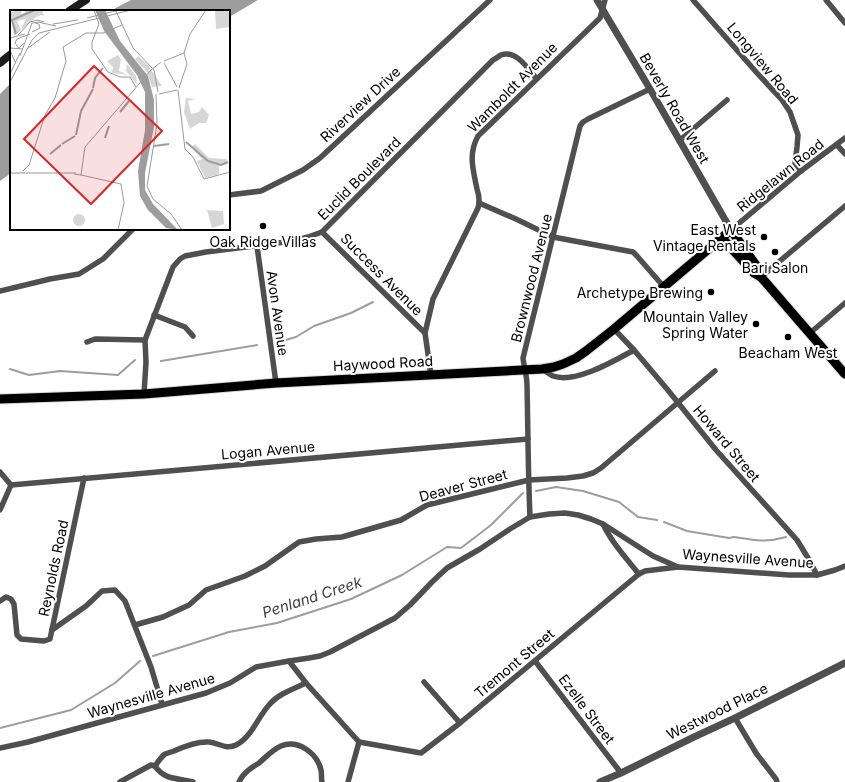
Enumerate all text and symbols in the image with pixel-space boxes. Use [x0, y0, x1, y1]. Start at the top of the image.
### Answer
inset map [10, 10, 230, 230]
street label: Longview Road [724, 19, 802, 107]
street label: Wamboldt Avenue [464, 39, 560, 135]
street label: Beverly Road West [637, 50, 714, 167]
street label: Riverview Drive [317, 63, 403, 145]
street label: Euclid Boulevard [314, 133, 404, 223]
street label: Ridgelawn Road [733, 135, 827, 215]
street label: Brownwood Avenue [507, 212, 555, 344]
marker: Oak Ridge Villas [258, 221, 268, 231]
place label: East West Vintage Rentals [653, 221, 756, 254]
street label: Success Avenue [337, 229, 427, 319]
marker: East West Vintage Rentals [759, 232, 769, 242]
place label: Oak Ridge Villas [210, 233, 316, 250]
marker: Bari Salon [770, 247, 780, 257]
place label: Bari Salon [742, 259, 808, 276]
street label: Avon Avenue [264, 269, 292, 357]
place label: Archetype Brewing [577, 284, 703, 301]
marker: Archetype Brewing [706, 287, 716, 297]
place label: Mountain Valley Spring Water [643, 308, 748, 341]
marker: Mountain Valley Spring Water [751, 319, 761, 329]
marker: Beacham West [783, 332, 793, 342]
place label: Beacham West [739, 344, 838, 361]
street label: Haywood Road [333, 352, 433, 374]
street label: Howard Street [690, 401, 764, 485]
street label: Logan Avenue [220, 437, 316, 463]
street label: Deaver Street [417, 465, 509, 505]
street label: Reynolds Road [34, 518, 72, 618]
street label: Waynesville Avenue [682, 545, 814, 571]
water label: Penland Creek [260, 572, 365, 622]
street label: Tremont Street [471, 625, 557, 701]
street label: Waynesville Avenue [85, 669, 217, 721]
street label: Ezelle Street [555, 671, 619, 747]
street label: Westwood Place [664, 679, 770, 743]

